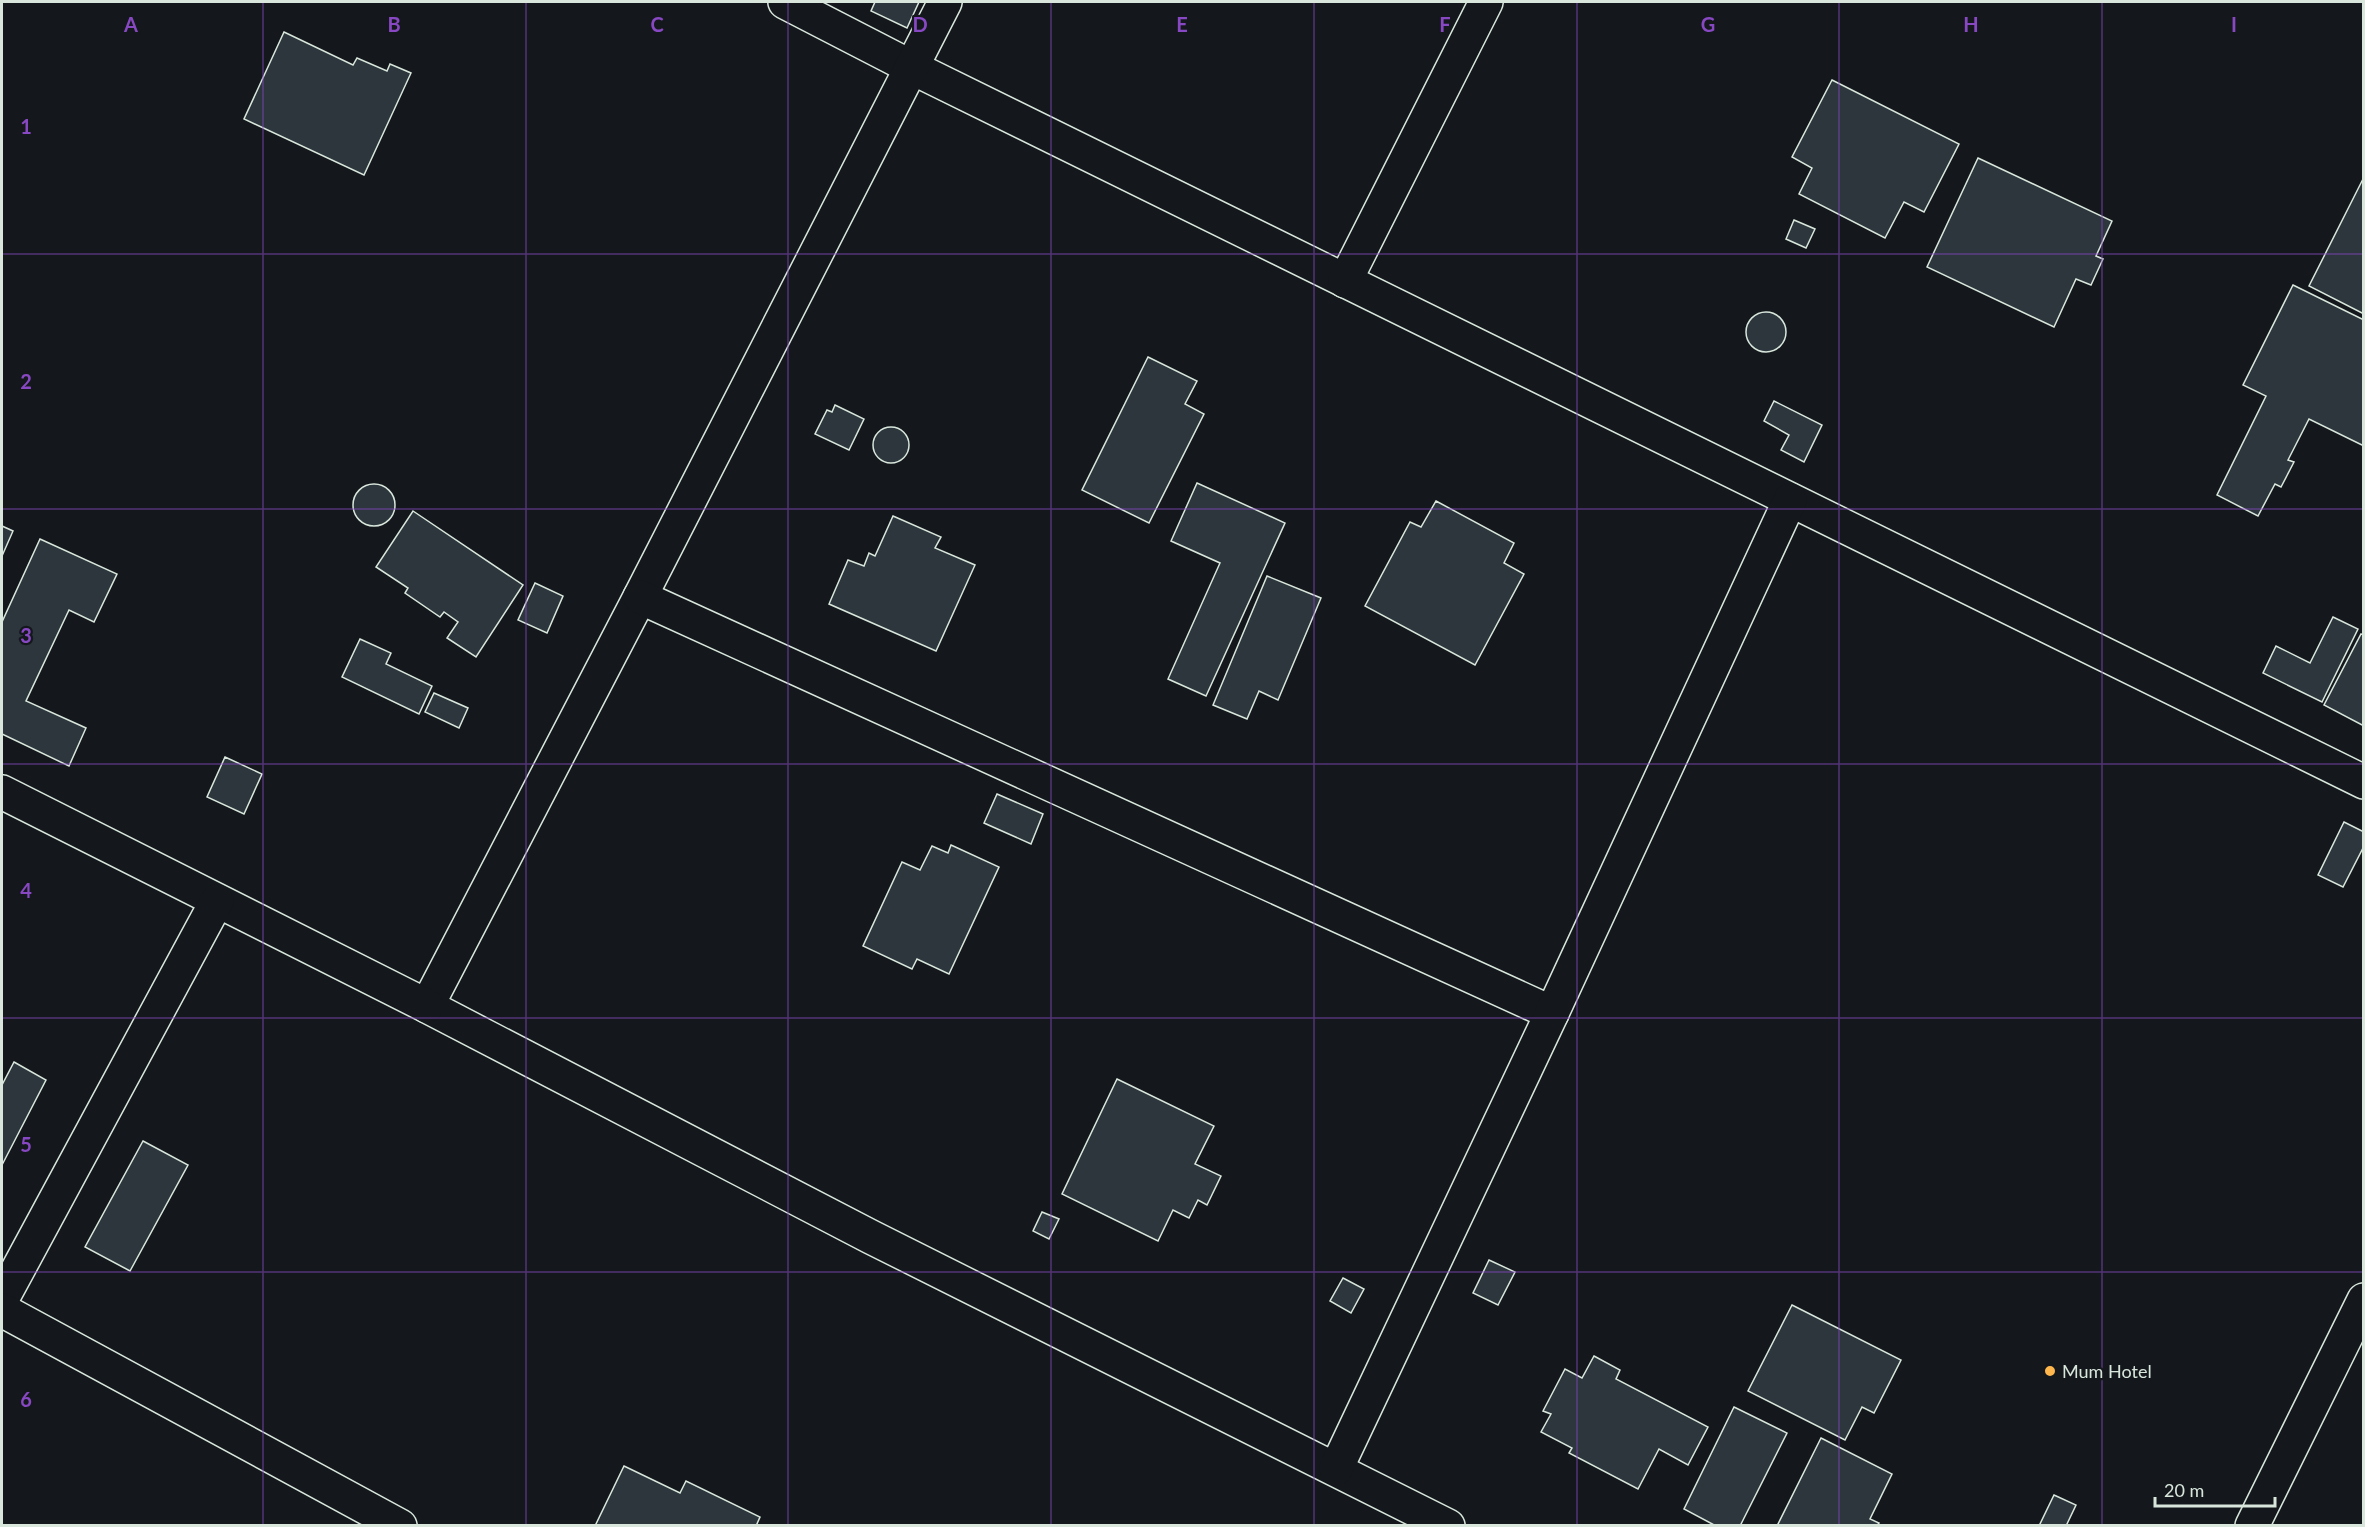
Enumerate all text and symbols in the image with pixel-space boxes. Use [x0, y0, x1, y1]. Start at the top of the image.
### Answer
text: A [123, 12, 138, 36]
text: B [387, 12, 401, 36]
text: C [650, 12, 664, 36]
text: D [912, 12, 928, 36]
text: E [1176, 12, 1188, 36]
text: F [1439, 12, 1451, 36]
text: G [1701, 12, 1715, 36]
text: H [1963, 12, 1979, 36]
text: I [2231, 12, 2237, 36]
text: 1 [20, 114, 32, 138]
text: 2 [20, 369, 32, 393]
text: 3 [20, 623, 32, 647]
text: 4 [20, 878, 32, 902]
text: 5 [20, 1132, 32, 1156]
place label: Mum Hotel [2062, 1360, 2152, 1382]
marker: Mum Hotel [2043, 1364, 2057, 1378]
text: 6 [20, 1387, 32, 1411]
scale bar [2155, 1470, 2275, 1508]
text: 20 m [2164, 1479, 2204, 1501]

